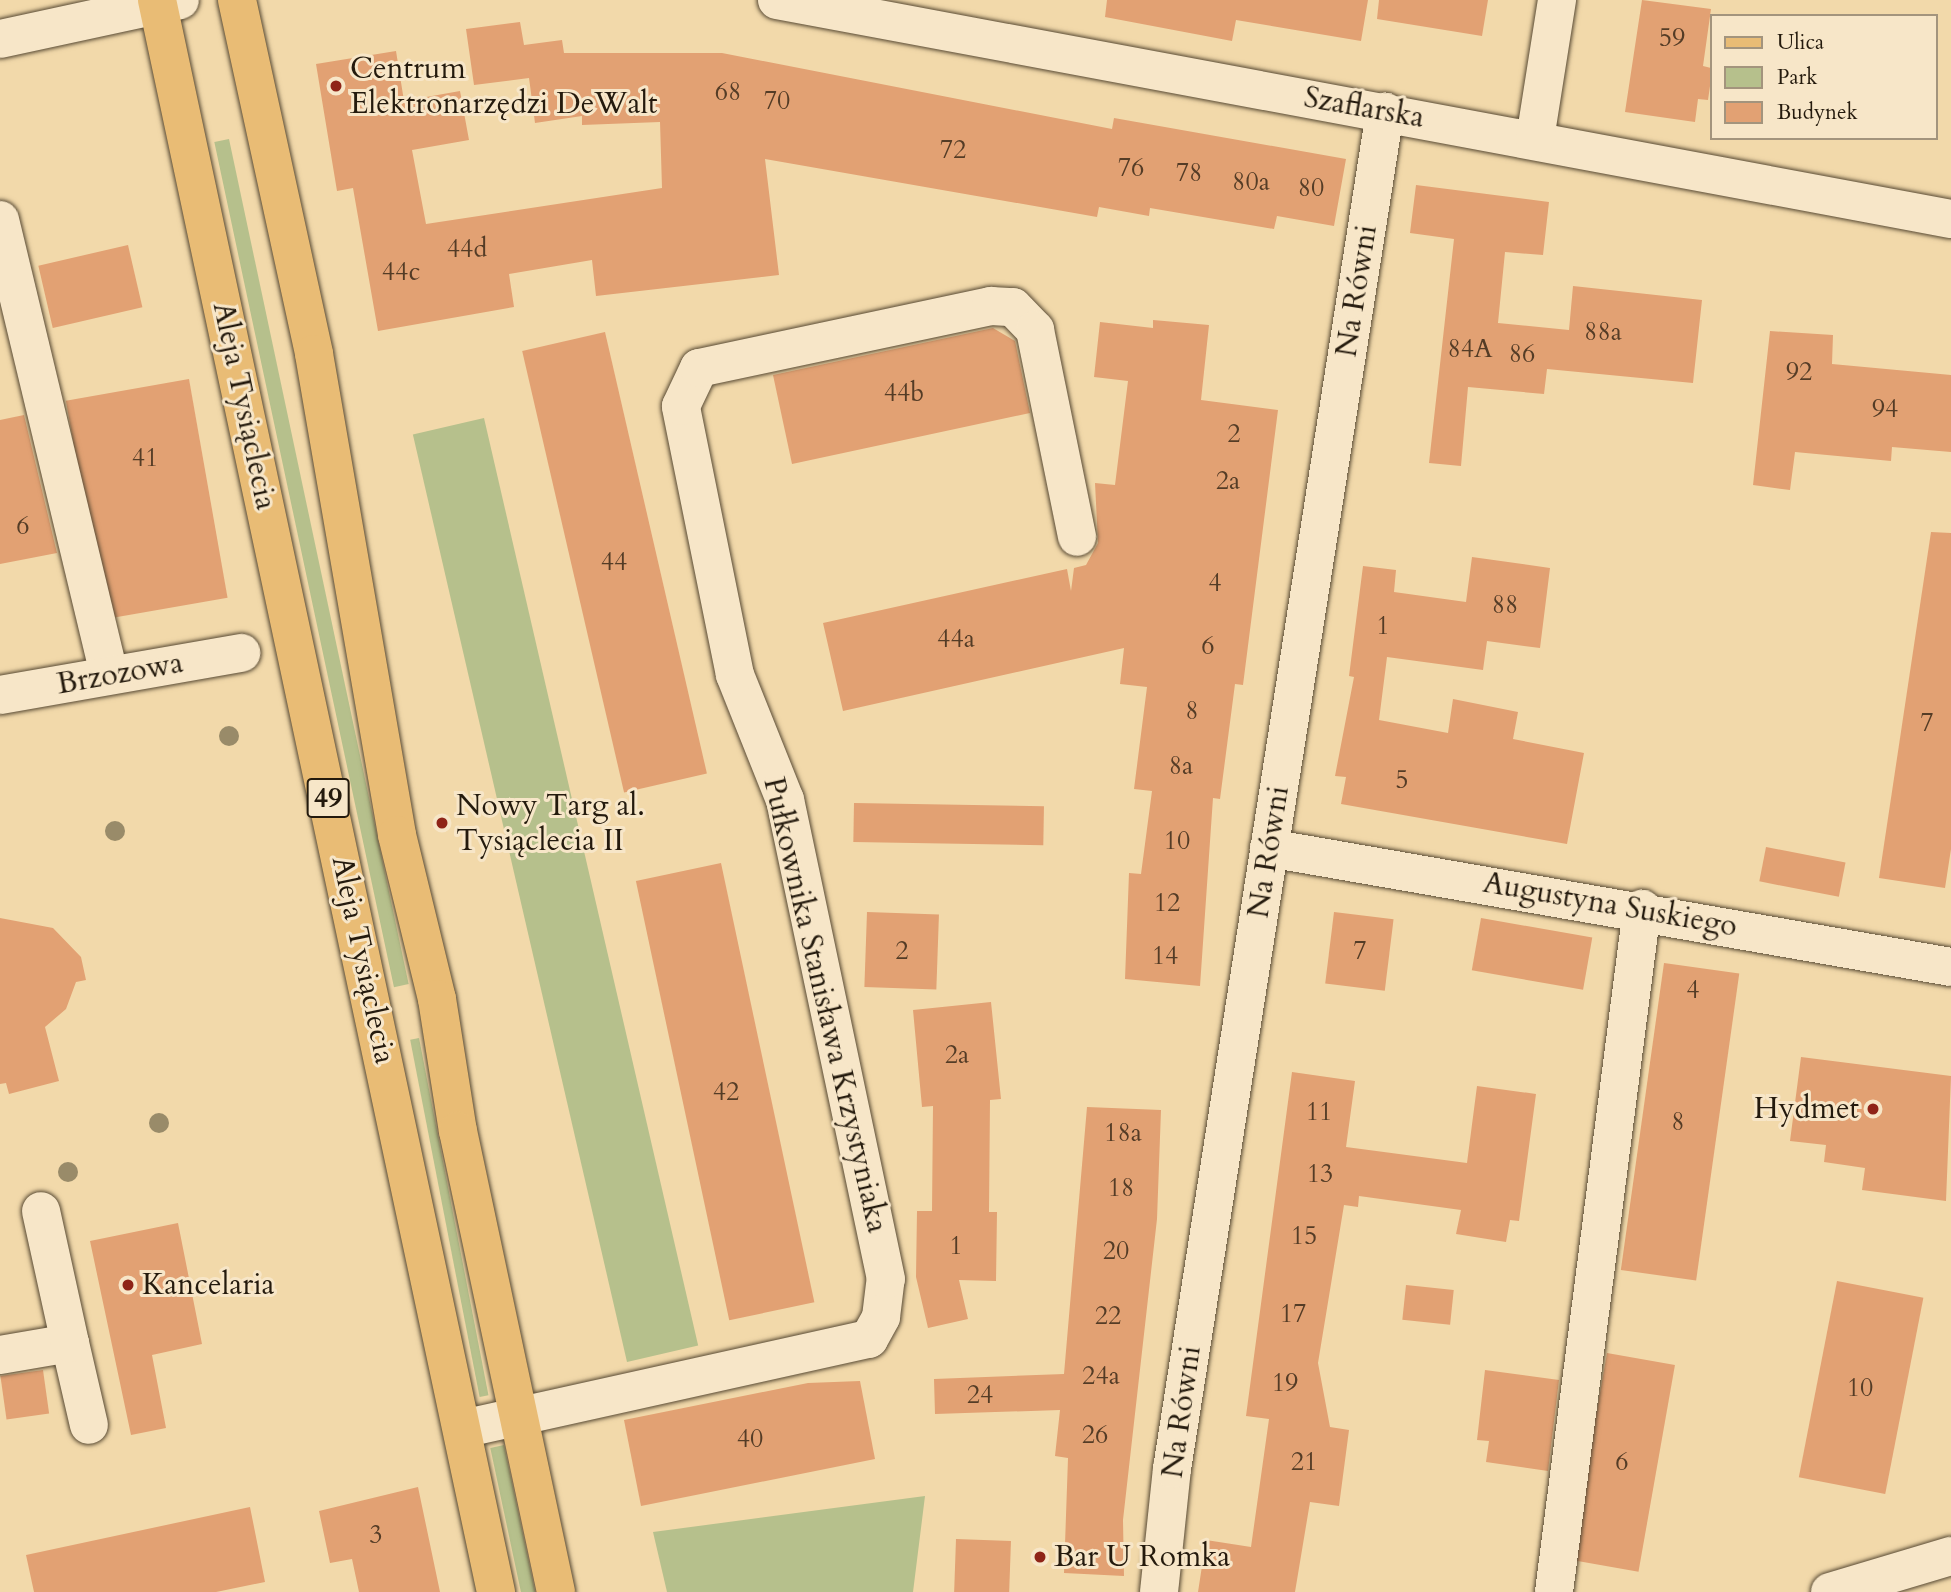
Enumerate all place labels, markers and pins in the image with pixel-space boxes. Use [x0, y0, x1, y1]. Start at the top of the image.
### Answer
place label: Centrum Elektronarzędzi DeWalt [350, 51, 658, 122]
marker: Centrum Elektronarzędzi DeWalt [328, 78, 344, 94]
place label: Nowy Targ al. Tysiąclecia II [456, 788, 645, 858]
marker: Nowy Targ al. Tysiąclecia II [434, 815, 450, 831]
place label: Hydmet [1754, 1091, 1859, 1127]
marker: Hydmet [1865, 1101, 1881, 1117]
place label: Kancelaria [142, 1267, 275, 1303]
marker: Kancelaria [120, 1277, 136, 1293]
place label: Bar U Romka [1054, 1539, 1230, 1575]
marker: Bar U Romka [1032, 1549, 1048, 1565]

